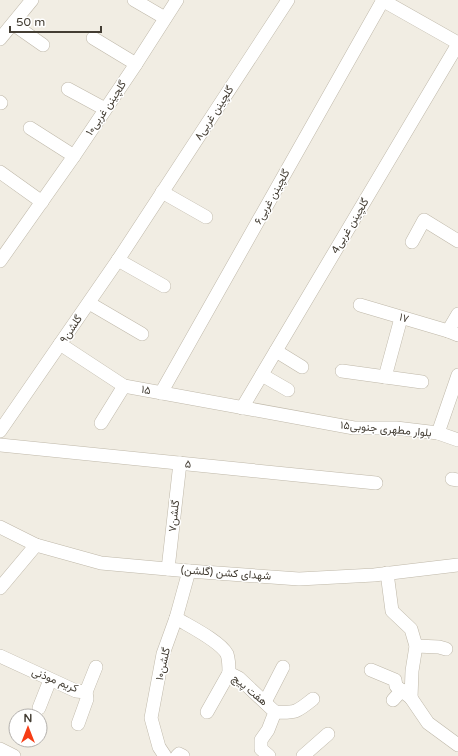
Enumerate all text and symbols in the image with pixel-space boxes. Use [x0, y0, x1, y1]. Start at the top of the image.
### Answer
scale bar [10, 8, 101, 34]
text: 50 m [16, 15, 45, 29]
street label: گلچینن غربی۱۰ [83, 78, 130, 138]
street label: گلچینن غربی۸ [192, 83, 237, 143]
street label: گلچینن غربی۶ [252, 167, 293, 227]
street label: 4گلچینن غربی [328, 196, 373, 257]
street label: ۱۷ [398, 310, 411, 326]
street label: گلشن۹ [57, 312, 85, 345]
street label: ۱۵ [140, 383, 152, 397]
street label: بلوار مطهری جنوبی۱۵ [340, 419, 432, 439]
street label: ۵ [184, 457, 192, 471]
street label: گلشن۷ [166, 499, 182, 533]
street label: شهدای کشن (گلشن) [180, 563, 272, 583]
street label: گلشن۱۰ [153, 646, 173, 682]
street label: کریم موذنی [30, 665, 80, 696]
street label: هفت پیچ [229, 671, 271, 710]
north arrow [8, 708, 48, 748]
text: N [24, 712, 32, 725]

